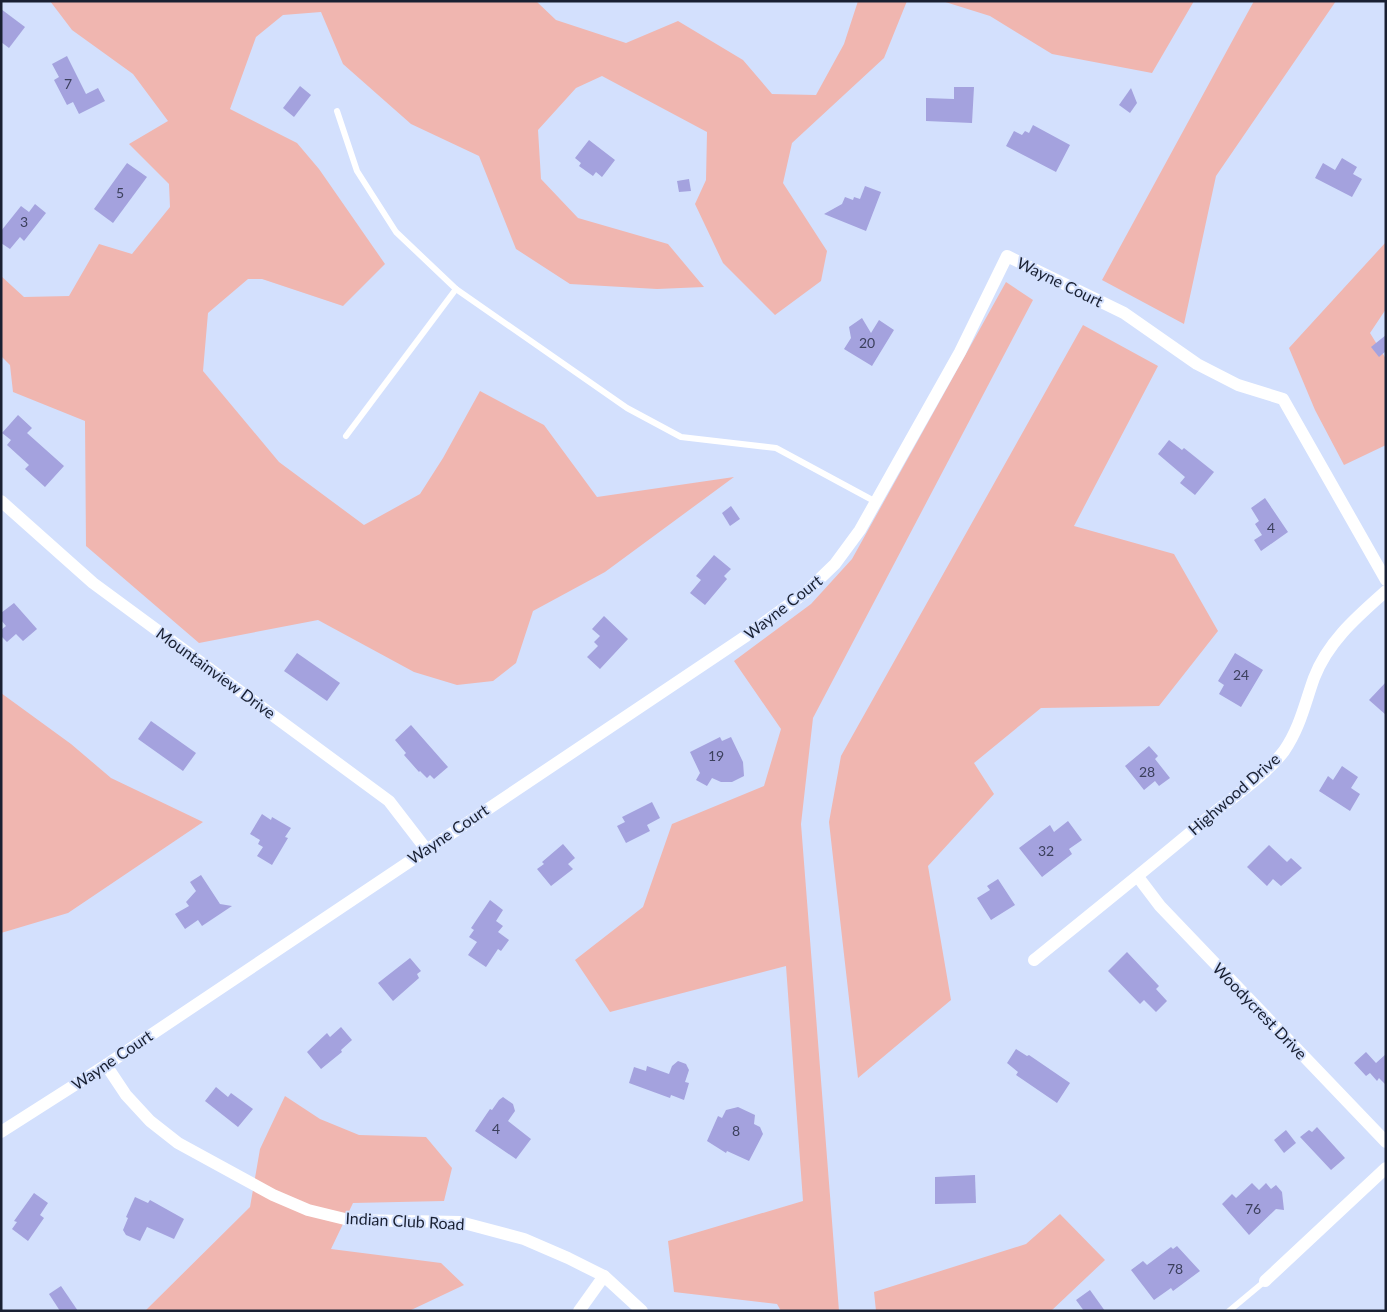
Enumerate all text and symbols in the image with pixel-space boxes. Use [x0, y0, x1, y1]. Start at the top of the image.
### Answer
house number: 7 [64, 75, 72, 92]
house number: 5 [116, 184, 124, 201]
house number: 3 [20, 213, 28, 230]
street label: Wayne Court [1014, 253, 1107, 311]
house number: 20 [859, 334, 875, 351]
house number: 4 [1267, 519, 1275, 536]
street label: Wayne Court [740, 570, 825, 643]
street label: Mountainview Drive [153, 623, 280, 722]
house number: 24 [1233, 666, 1249, 683]
house number: 19 [708, 747, 724, 764]
street label: Highwood Drive [1184, 749, 1283, 839]
house number: 28 [1139, 763, 1155, 780]
street label: Wayne Court [404, 800, 492, 868]
house number: 32 [1038, 842, 1054, 859]
street label: Woodycrest Drive [1209, 958, 1311, 1063]
street label: Wayne Court [68, 1026, 156, 1094]
house number: 4 [492, 1120, 500, 1137]
house number: 8 [732, 1122, 740, 1139]
house number: 76 [1245, 1200, 1261, 1217]
street label: Indian Club Road [345, 1208, 465, 1233]
house number: 78 [1167, 1260, 1183, 1277]

